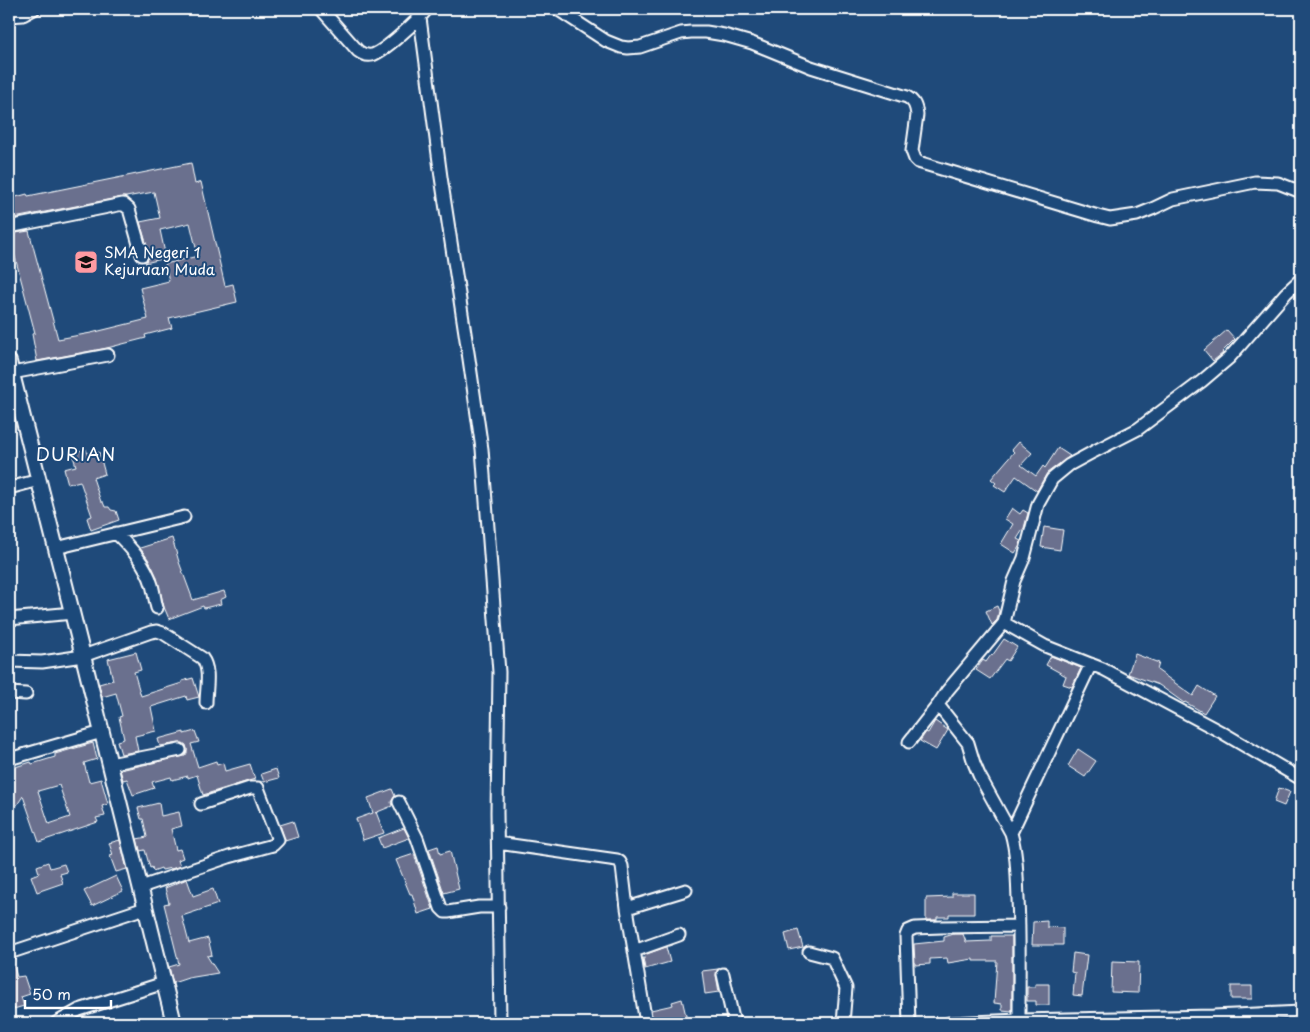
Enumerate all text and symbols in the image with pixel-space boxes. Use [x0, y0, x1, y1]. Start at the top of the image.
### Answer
place label: SMA Negeri 1 Kejuruan Muda [104, 240, 215, 280]
school or university icon: SMA Negeri 1 Kejuruan Muda [73, 249, 99, 275]
district label: DURIAN [36, 440, 116, 467]
scale bar [25, 977, 111, 1009]
text: 50 m [32, 982, 71, 1005]

